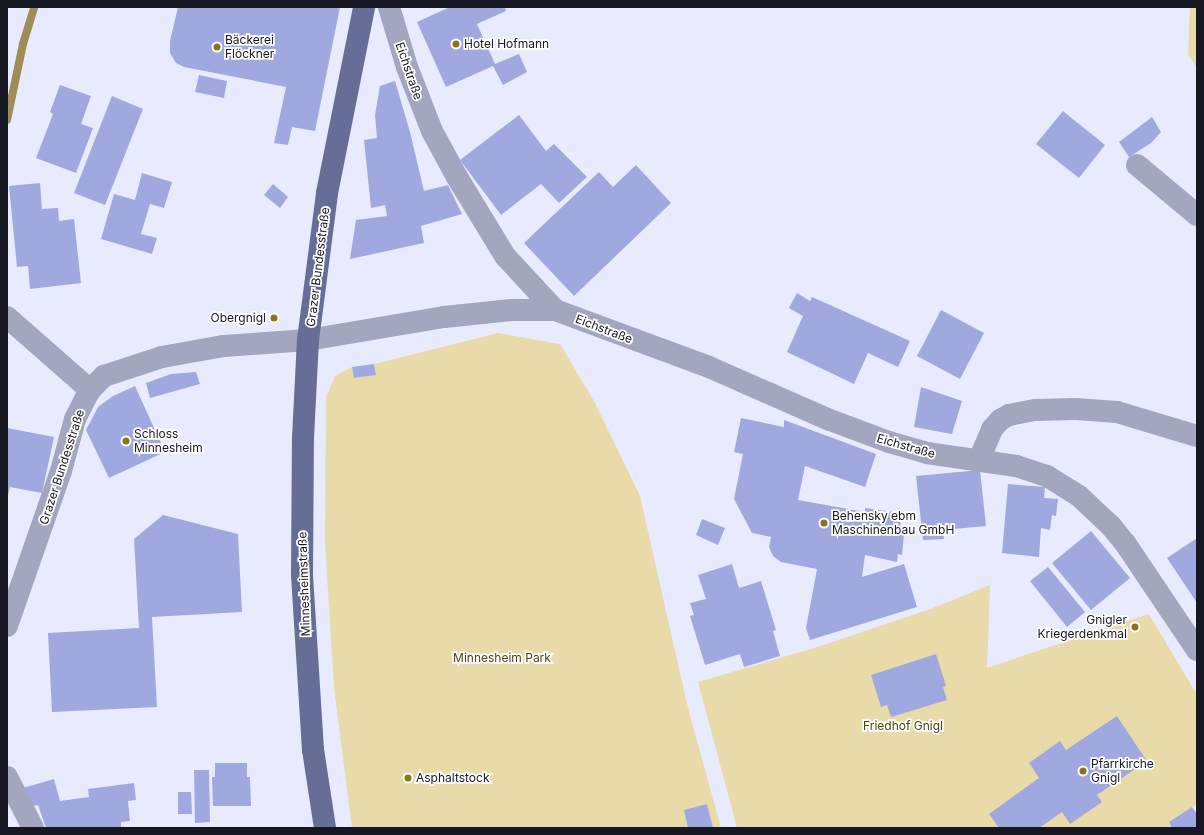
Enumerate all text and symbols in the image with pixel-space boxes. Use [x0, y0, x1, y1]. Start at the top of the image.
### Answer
place label: Bäckerei Flöckner [225, 33, 274, 61]
place label: Hotel Hofmann [464, 37, 549, 51]
marker: Hotel Hofmann [451, 39, 461, 49]
street label: Eichstraße [392, 40, 426, 102]
marker: Bäckerei Flöckner [212, 42, 222, 52]
street label: Grazer Bundesstraße [304, 206, 332, 328]
place label: Obergnigl [211, 311, 266, 325]
street label: Eichstraße [573, 312, 635, 346]
marker: Obergnigl [269, 313, 279, 323]
street label: Grazer Bundesstraße [37, 408, 87, 526]
place label: Schloss Minnesheim [134, 427, 203, 455]
street label: Eichstraße [875, 431, 937, 461]
marker: Schloss Minnesheim [121, 436, 131, 446]
place label: Behensky ebm Maschinenbau GmbH [832, 509, 954, 537]
marker: Behensky ebm Maschinenbau GmbH [819, 518, 829, 528]
street label: Minnesheimstraße [295, 531, 313, 637]
place label: Gnigler Kriegerdenkmal [1037, 613, 1127, 641]
marker: Gnigler Kriegerdenkmal [1130, 622, 1140, 632]
park label: Minnesheim Park [453, 651, 551, 665]
park label: Friedhof Gnigl [863, 719, 943, 733]
place label: Pfarrkirche Gnigl [1091, 757, 1154, 785]
marker: Pfarrkirche Gnigl [1078, 766, 1088, 776]
place label: Asphaltstock [416, 771, 489, 785]
marker: Asphaltstock [403, 773, 413, 783]

